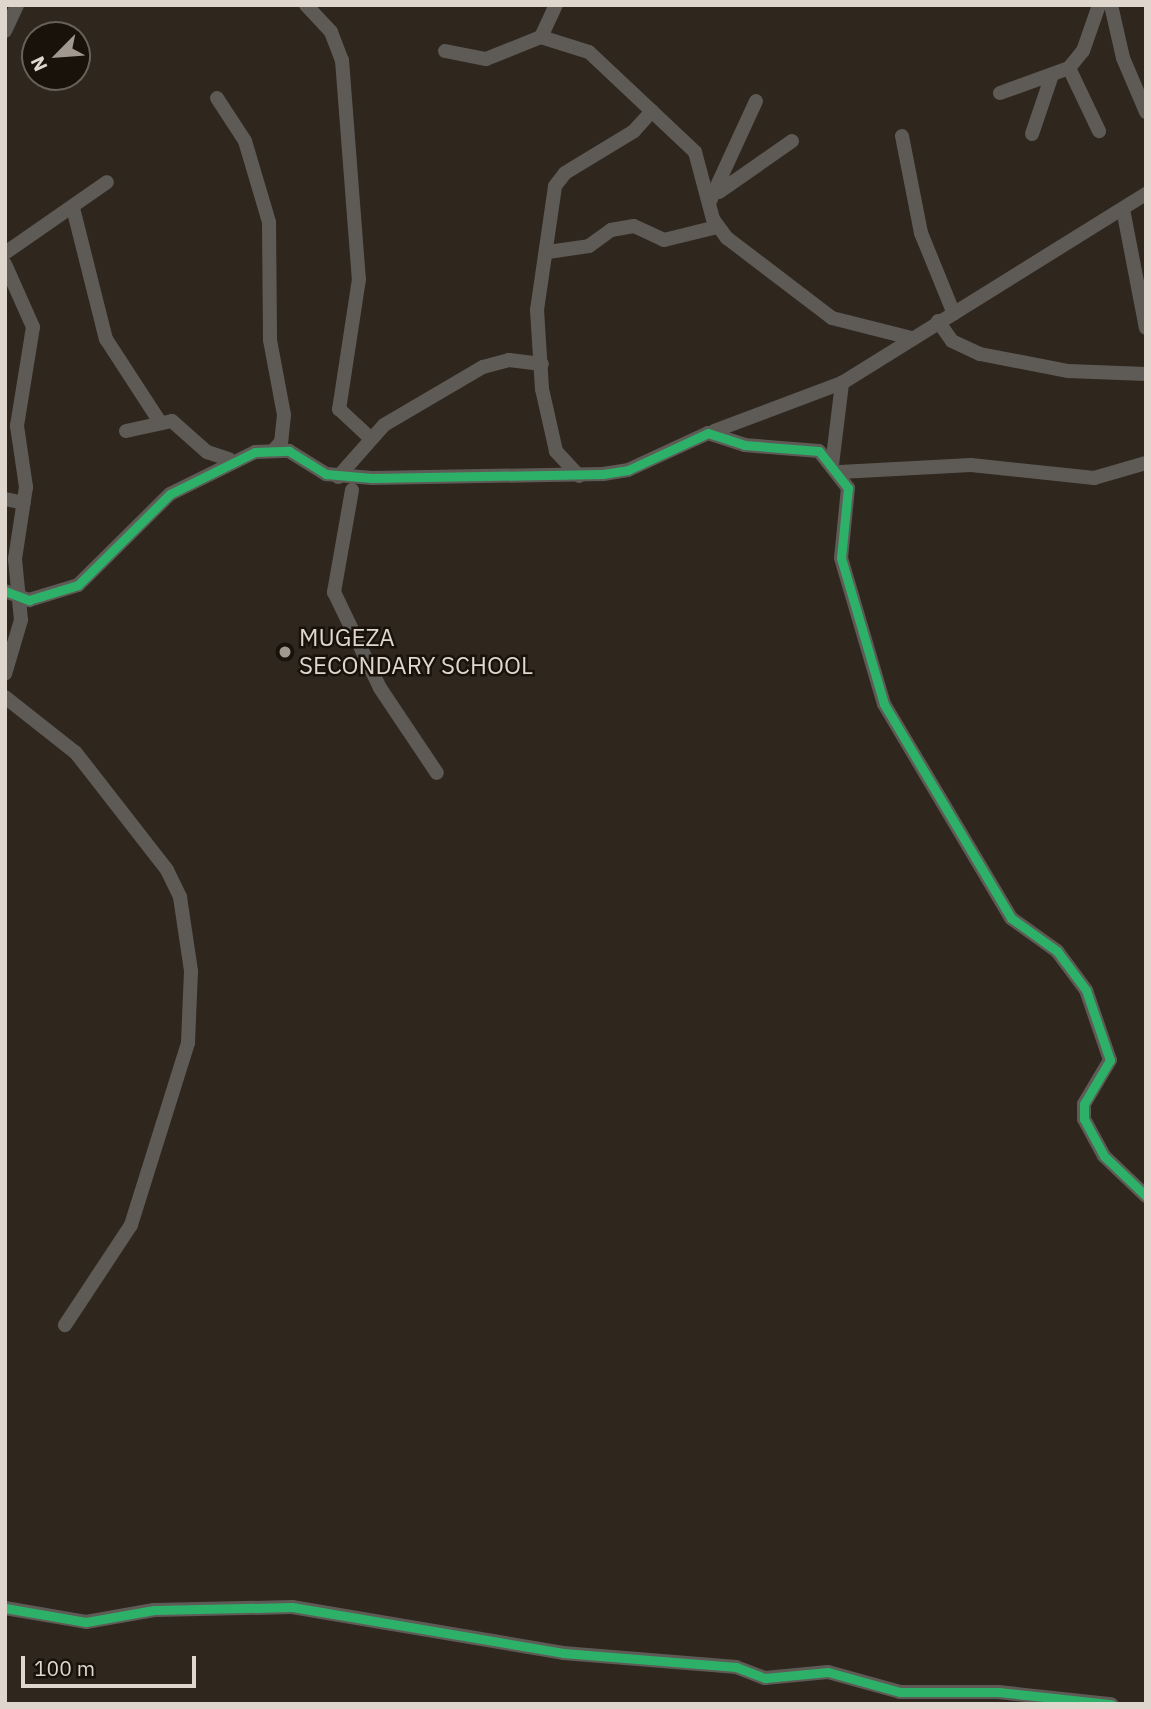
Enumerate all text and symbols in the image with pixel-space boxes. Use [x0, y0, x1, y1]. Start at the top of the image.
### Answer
north arrow [21, 21, 91, 91]
text: N [25, 53, 53, 75]
place label: MUGEZA SECONDARY SCHOOL [299, 624, 533, 680]
marker: MUGEZA SECONDARY SCHOOL [277, 644, 293, 660]
scale bar [24, 1642, 200, 1686]
text: 100 m [34, 1654, 95, 1682]

